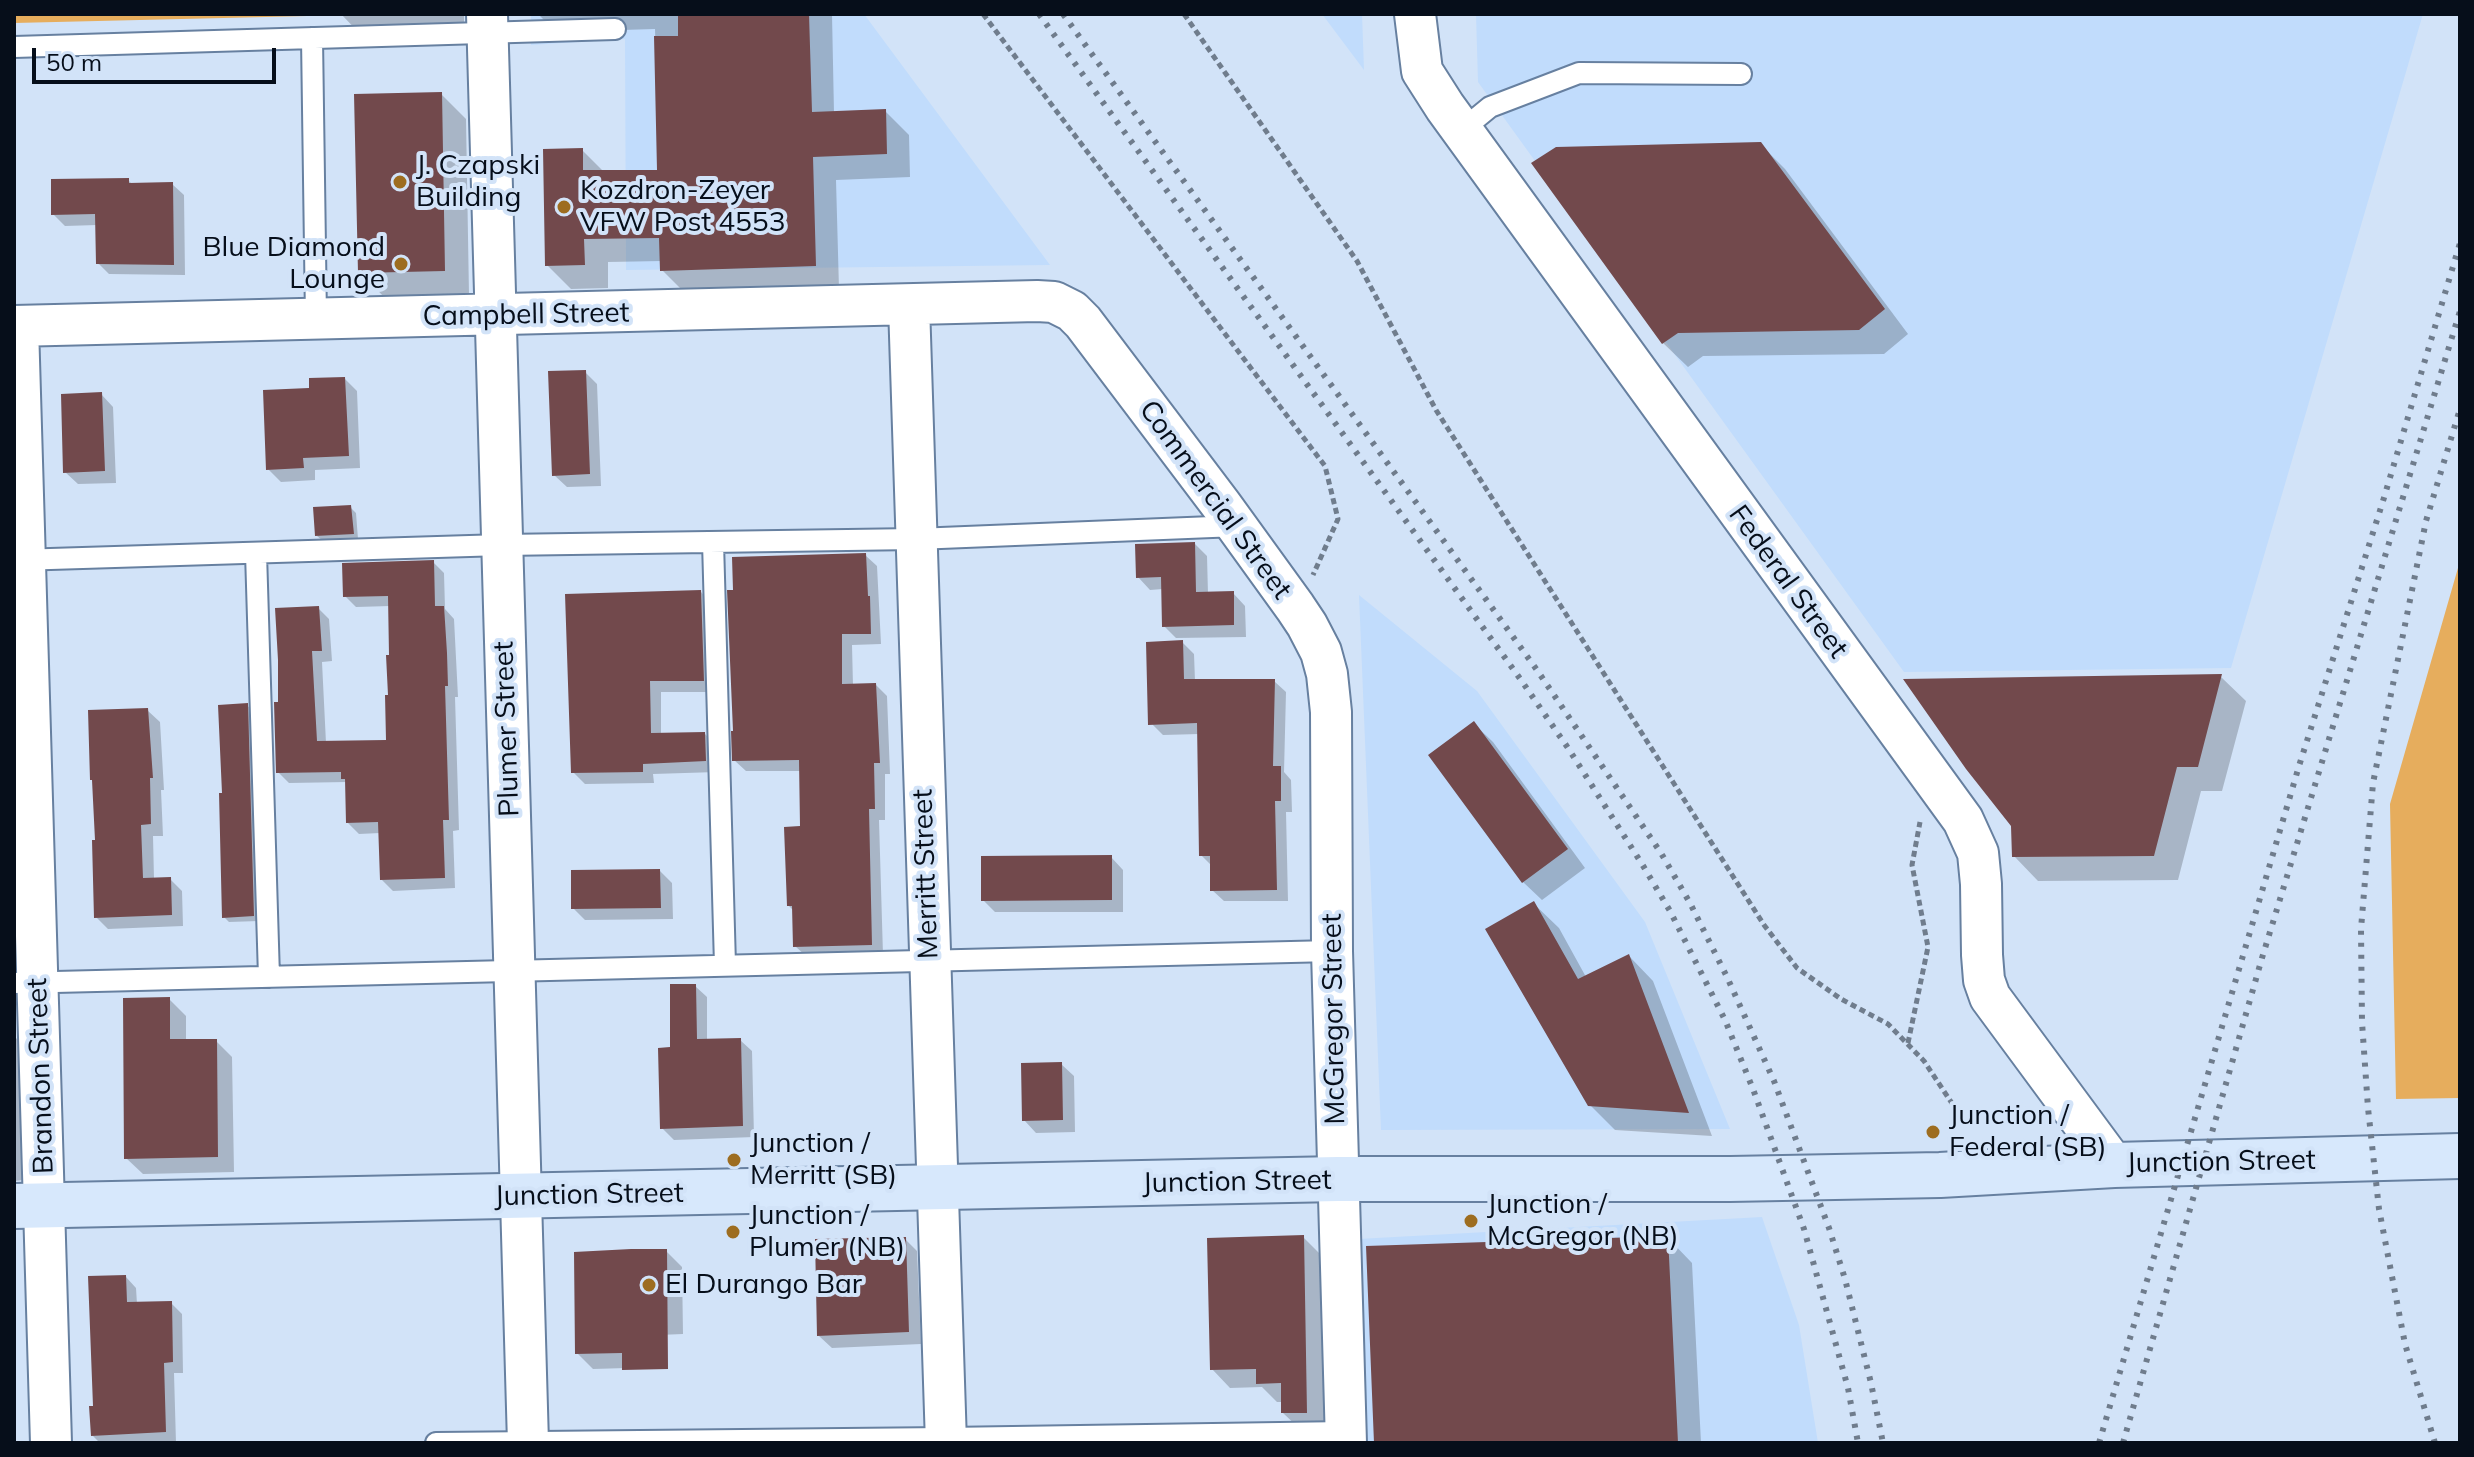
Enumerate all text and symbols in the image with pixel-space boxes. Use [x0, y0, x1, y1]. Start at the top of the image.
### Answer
scale bar [36, 32, 280, 82]
text: 50 m [46, 47, 102, 77]
place label: J. Czapski Building [416, 149, 540, 215]
marker: J. Czapski Building [391, 173, 409, 191]
place label: Kozdron-Zeyer VFW Post 4553 [580, 174, 785, 240]
marker: Kozdron-Zeyer VFW Post 4553 [555, 198, 573, 216]
place label: Blue Diamond Lounge [202, 231, 385, 297]
marker: Blue Diamond Lounge [392, 255, 410, 273]
street label: Campbell Street [422, 296, 630, 334]
street label: Commercial Street [1132, 394, 1298, 606]
street label: Federal Street [1721, 499, 1855, 665]
street label: Plumer Street [487, 641, 527, 817]
street label: Merritt Street [906, 788, 946, 960]
street label: McGregor Street [1315, 913, 1353, 1125]
street label: Brandon Street [21, 977, 61, 1175]
place label: Junction / Federal (SB) [1949, 1099, 2107, 1165]
marker: Junction / Federal (SB) [1924, 1123, 1942, 1141]
place label: Junction / Merritt (SB) [750, 1127, 897, 1193]
street label: Junction Street [2126, 1144, 2316, 1180]
marker: Junction / Merritt (SB) [725, 1151, 743, 1169]
street label: Junction Street [1142, 1164, 1332, 1200]
street label: Junction Street [494, 1177, 684, 1213]
place label: Junction / McGregor (NB) [1487, 1188, 1679, 1254]
place label: Junction / Plumer (NB) [749, 1199, 905, 1265]
marker: Junction / McGregor (NB) [1462, 1212, 1480, 1230]
marker: Junction / Plumer (NB) [724, 1223, 742, 1241]
place label: El Durango Bar [665, 1268, 862, 1302]
marker: El Durango Bar [640, 1276, 658, 1294]

